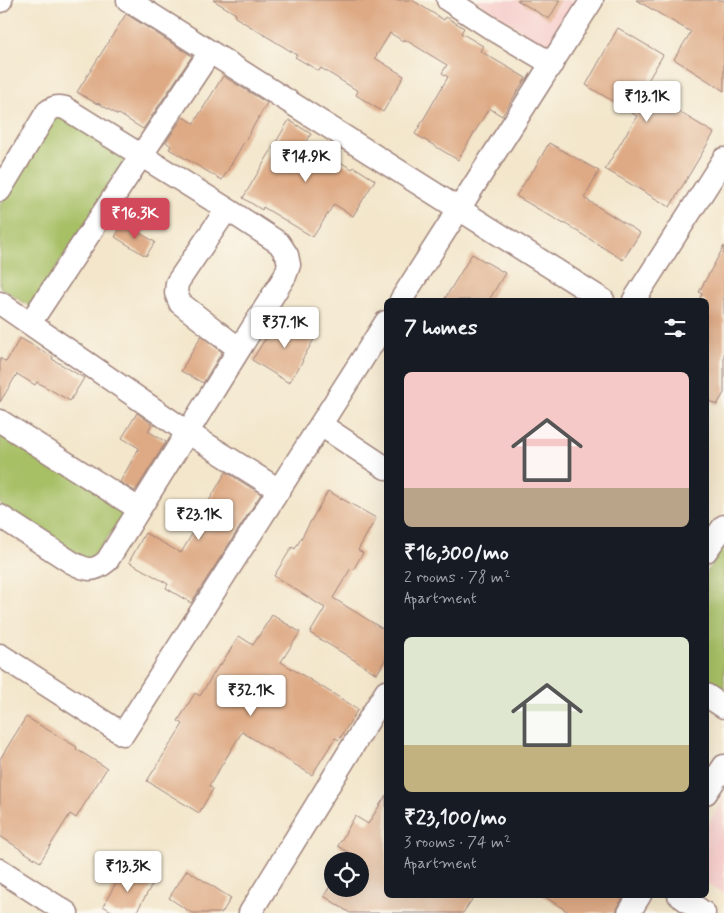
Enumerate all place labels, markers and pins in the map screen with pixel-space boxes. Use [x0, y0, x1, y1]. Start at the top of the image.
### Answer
pin: ₹13.1K [606, 80, 688, 123]
pin: ₹14.9K [265, 140, 347, 183]
pin: ₹16.3K [94, 198, 176, 240]
pin: ₹37.1K [244, 306, 326, 349]
pin: ₹23.1K [158, 498, 240, 541]
pin: ₹32.1K [210, 674, 292, 717]
pin: ₹13.3K [87, 850, 169, 893]

